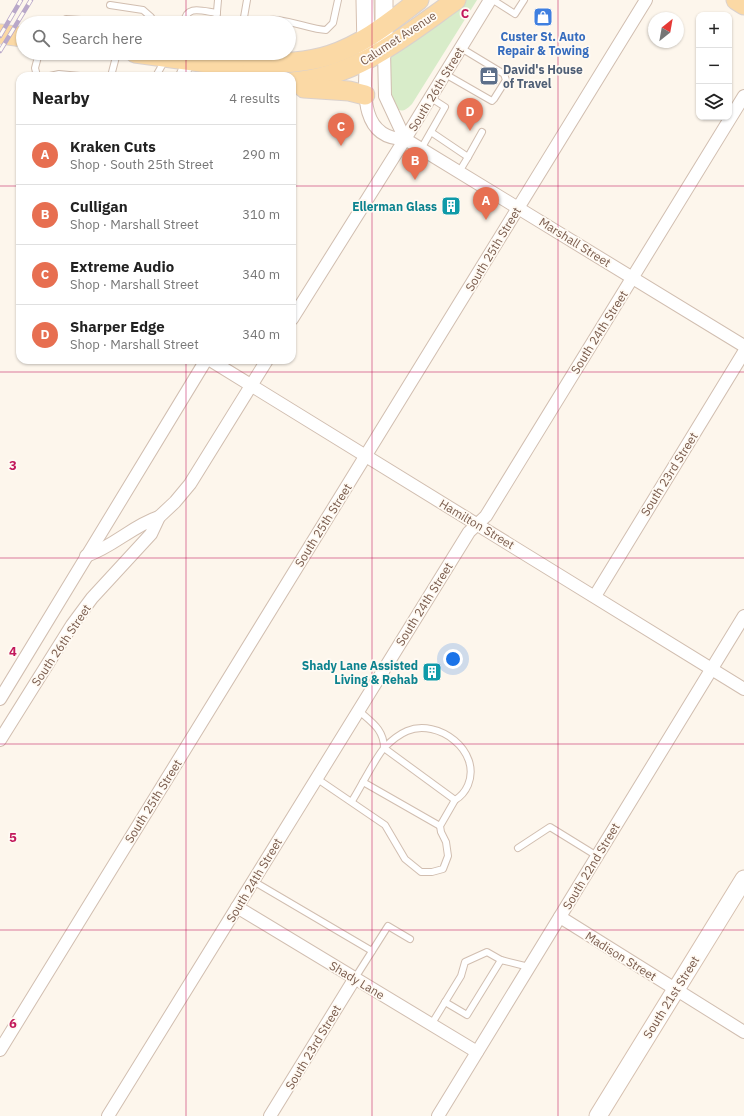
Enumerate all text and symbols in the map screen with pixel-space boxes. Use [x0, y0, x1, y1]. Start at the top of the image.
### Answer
text: C [461, 5, 470, 22]
shop icon: Custer St. Auto Repair & Towing [532, 6, 554, 28]
street label: Calumet Avenue [357, 7, 439, 68]
north arrow [648, 12, 684, 48]
map controls [696, 12, 732, 120]
button: + [696, 12, 732, 48]
search box [16, 16, 296, 60]
icon: search [30, 27, 52, 49]
text: Search here [62, 29, 142, 48]
place label: Custer St. Auto Repair & Towing [497, 29, 589, 58]
street label: South 26th Street [405, 44, 467, 134]
button: − [696, 48, 732, 84]
place label: David's House of Travel [503, 62, 583, 91]
office icon: David's House of Travel [478, 65, 500, 87]
button: layers [696, 84, 732, 120]
text: Nearby [32, 87, 90, 109]
text: 4 results [229, 90, 280, 107]
pin: D [457, 98, 483, 131]
pin: C [328, 113, 354, 146]
text: Kraken Cuts [70, 137, 156, 156]
text: A [41, 146, 49, 163]
text: 290 m [242, 146, 280, 163]
pin: B [402, 147, 428, 180]
text: Shop · South 25th Street [70, 156, 214, 173]
pin: A [473, 187, 499, 220]
building icon: Ellerman Glass [440, 195, 462, 217]
text: Culligan [70, 197, 128, 216]
place label: Ellerman Glass [352, 199, 437, 214]
street label: South 25th Street [462, 204, 524, 294]
text: B [41, 206, 49, 223]
text: 310 m [242, 206, 280, 223]
street label: Marshall Street [536, 214, 614, 270]
text: Shop · Marshall Street [70, 216, 199, 233]
text: Extreme Audio [70, 257, 174, 276]
text: C [41, 266, 49, 283]
text: 340 m [242, 266, 280, 283]
text: Shop · Marshall Street [70, 276, 199, 293]
street label: South 24th Street [567, 288, 631, 376]
text: Sharper Edge [70, 317, 165, 336]
text: D [40, 326, 50, 343]
text: 340 m [242, 326, 280, 343]
text: Shop · Marshall Street [70, 336, 199, 353]
street label: South 23rd Street [637, 429, 701, 519]
text: 3 [9, 457, 17, 474]
street label: South 25th Street [291, 481, 355, 569]
street label: Hamilton Street [437, 496, 517, 552]
street label: South 24th Street [392, 560, 456, 648]
street label: South 26th Street [28, 601, 94, 689]
text: 4 [9, 643, 17, 660]
your location [443, 649, 463, 669]
place label: Shady Lane Assisted Living & Rehab [302, 658, 418, 687]
building icon: Shady Lane Assisted Living & Rehab [421, 661, 443, 683]
street label: South 25th Street [121, 757, 185, 845]
street label: South 22nd Street [559, 820, 623, 912]
text: 5 [9, 829, 17, 846]
street label: South 24th Street [223, 835, 285, 925]
street label: Madison Street [583, 928, 659, 984]
street label: South 21st Street [640, 953, 702, 1041]
street label: Shady Lane [327, 958, 388, 1003]
street label: South 23rd Street [282, 1002, 344, 1092]
text: 6 [9, 1015, 17, 1032]

